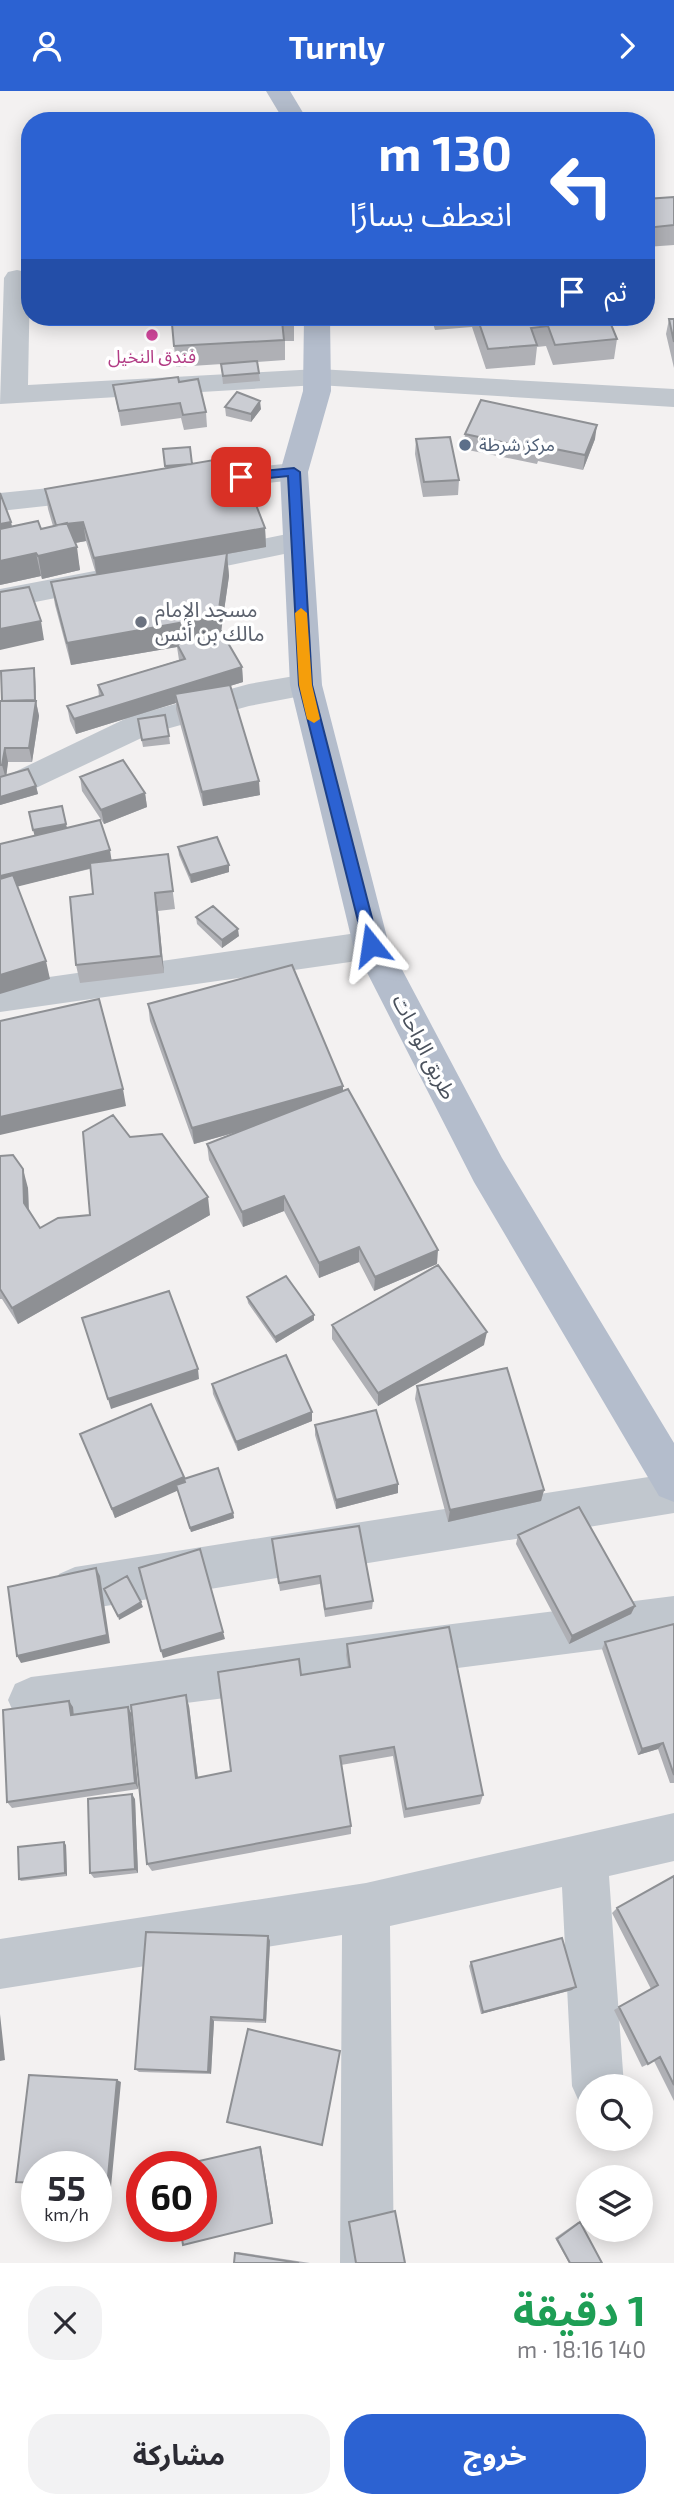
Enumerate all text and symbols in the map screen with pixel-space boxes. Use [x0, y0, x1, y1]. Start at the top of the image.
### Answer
icon: person [28, 27, 66, 65]
text: Turnly [289, 27, 385, 65]
icon: forward [608, 27, 646, 65]
text: 130 m [378, 122, 512, 181]
icon: left [536, 140, 627, 231]
text: انعطف يسارًا [349, 194, 512, 232]
icon: arrive [553, 273, 591, 311]
text: ثم [605, 275, 627, 306]
marker: فندق النخيل [144, 327, 160, 343]
place label: فندق النخيل [108, 345, 196, 368]
place label: مركز شرطة [479, 433, 555, 456]
marker: مركز شرطة [457, 437, 473, 453]
pin [211, 447, 271, 507]
icon: arrive [222, 458, 260, 496]
place label: مسجد الإمام مالك بن أنس [155, 596, 265, 646]
marker: مسجد الإمام مالك بن أنس [133, 614, 149, 630]
position arrow [334, 908, 408, 982]
street label: طريق الواحات [386, 990, 462, 1104]
map controls [576, 2074, 653, 2242]
button: search [576, 2074, 653, 2151]
speed limit sign: 60 [126, 2151, 217, 2242]
button: layers [576, 2165, 653, 2242]
text: 55 [47, 2166, 86, 2208]
text: km/h [44, 2203, 89, 2225]
text: 1 دقيقة [513, 2284, 646, 2334]
button: close [28, 2286, 102, 2360]
text: 140 m · 18:16 [517, 2335, 646, 2363]
button: مشاركة [28, 2414, 330, 2494]
button: خروج [344, 2414, 646, 2494]

